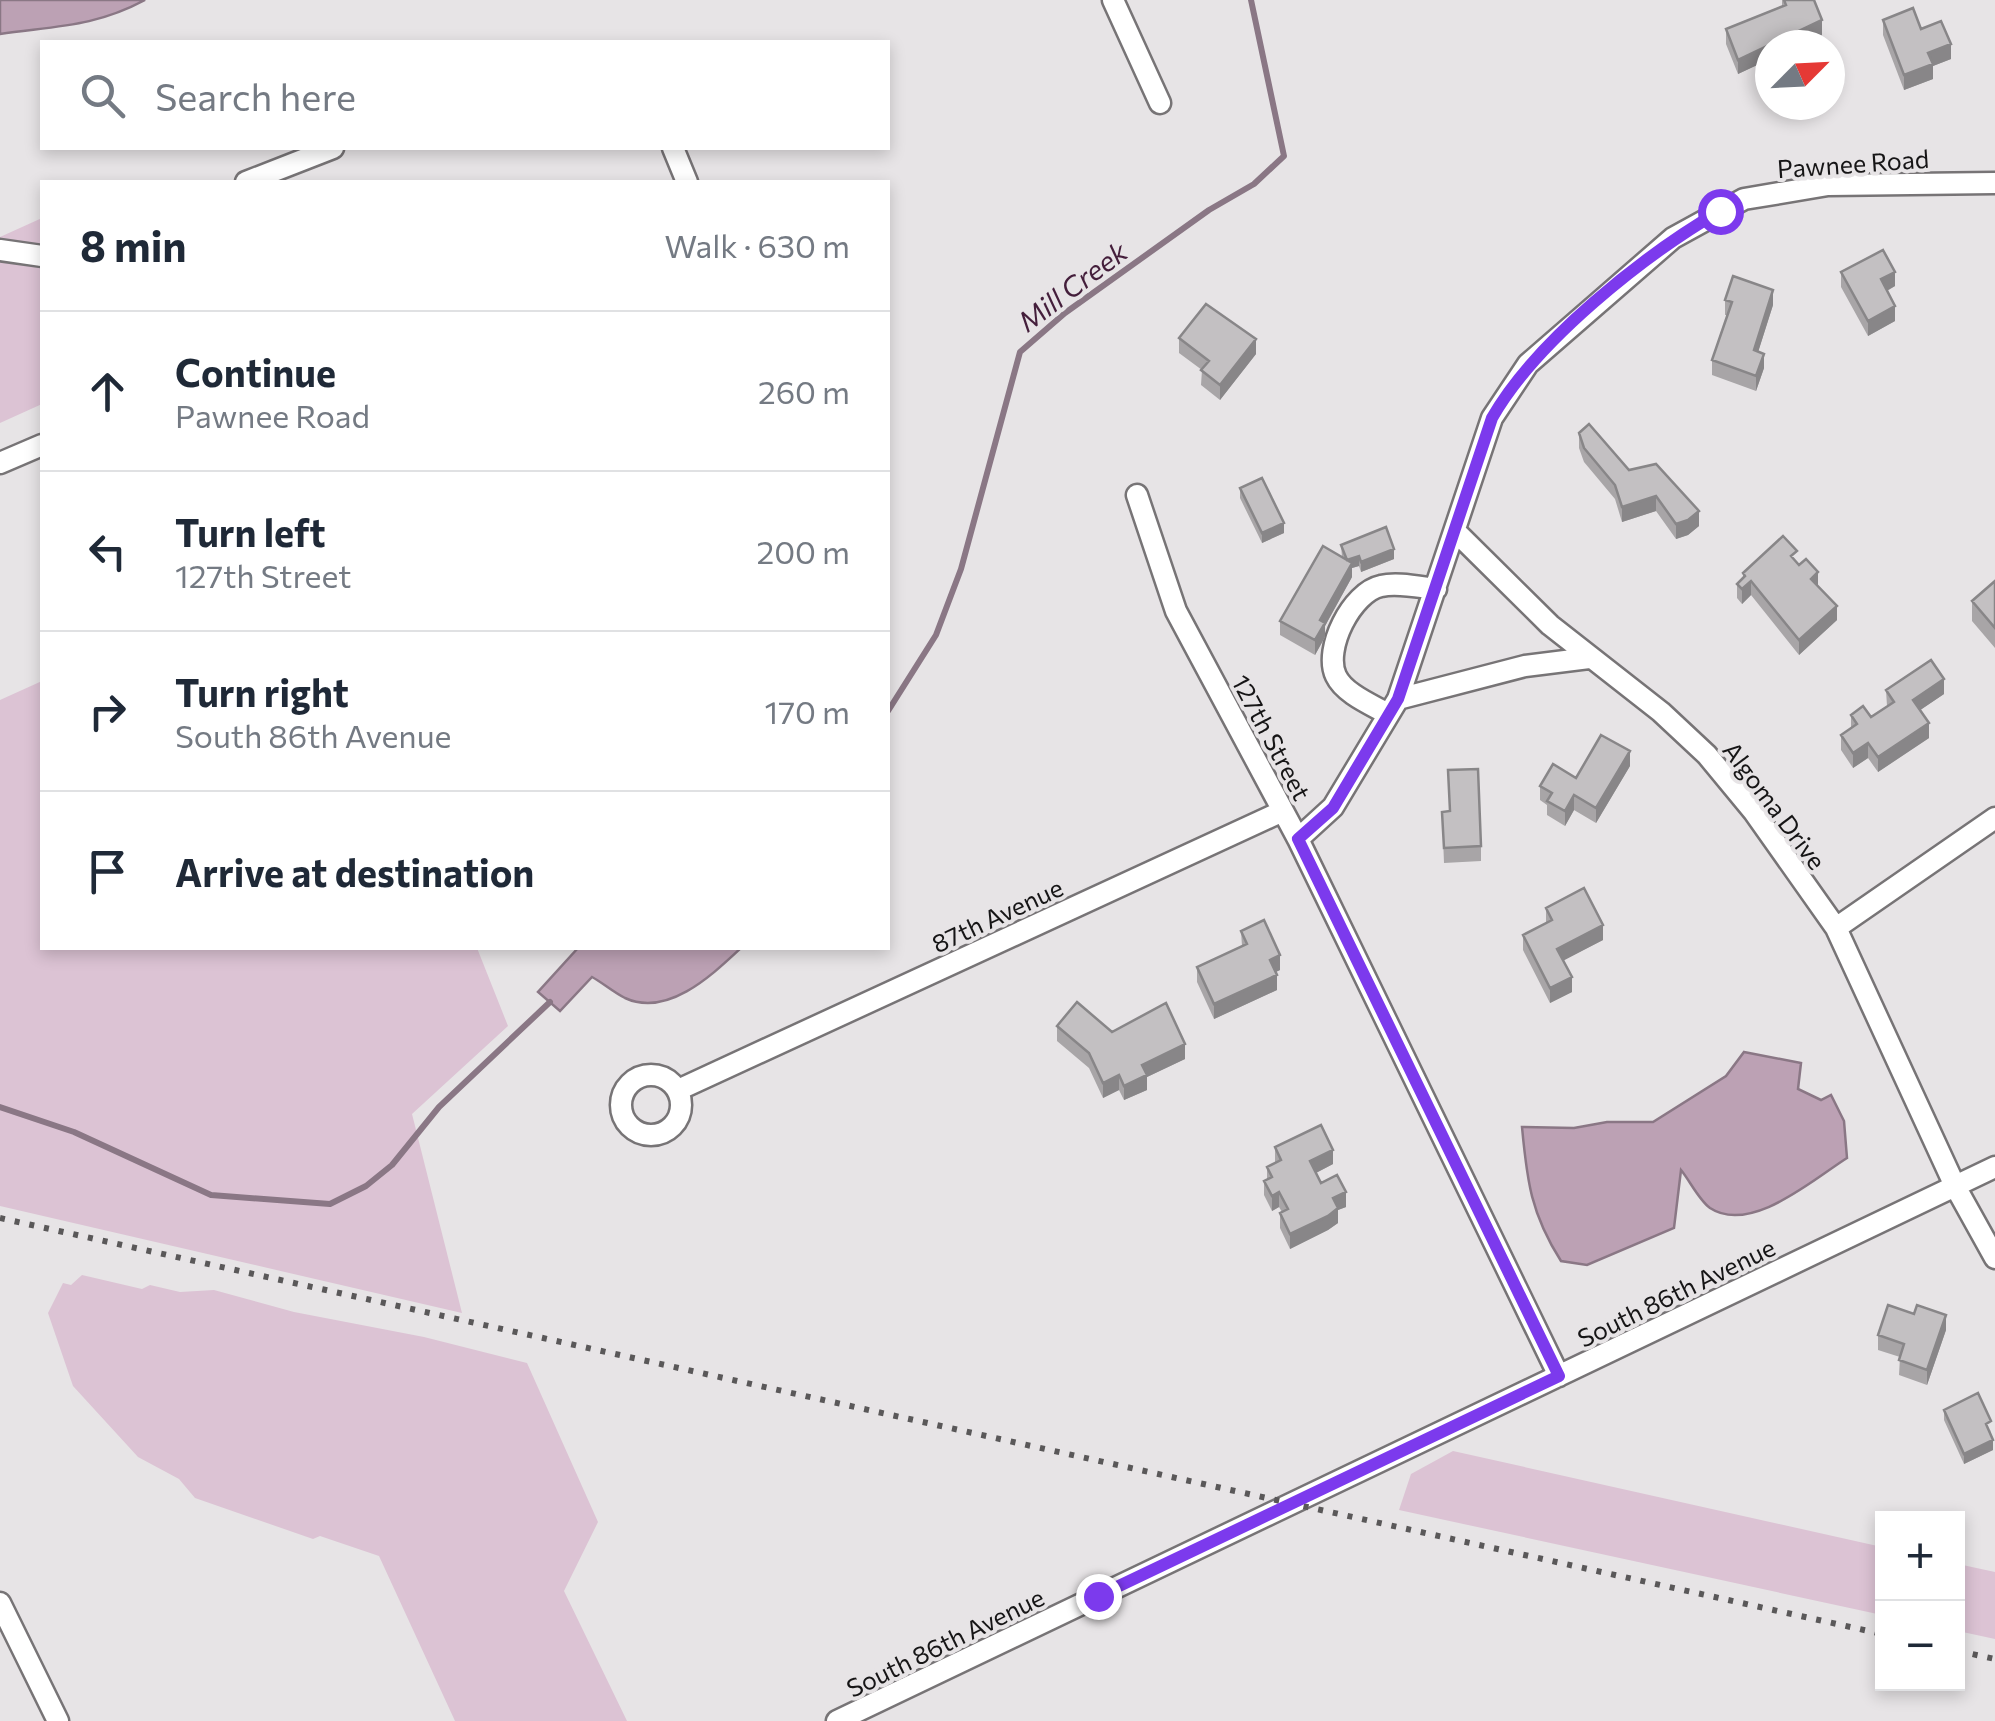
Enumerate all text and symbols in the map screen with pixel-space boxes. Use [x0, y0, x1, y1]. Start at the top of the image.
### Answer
north arrow [1755, 30, 1845, 120]
search box [40, 40, 890, 150]
icon: search [75, 68, 130, 123]
text: Search here [155, 72, 356, 119]
street label: Pawnee Road [1776, 143, 1930, 183]
route start [1698, 189, 1744, 235]
text: 8 min [80, 219, 187, 271]
text: Walk · 630 m [665, 225, 850, 265]
water label: Mill Creek [1011, 233, 1134, 338]
text: Continue [175, 348, 336, 395]
icon: ahead [80, 364, 135, 419]
text: 260 m [758, 371, 850, 411]
text: Pawnee Road [175, 395, 370, 435]
text: Turn left [175, 508, 326, 555]
icon: left [80, 524, 135, 579]
text: 200 m [757, 531, 850, 571]
text: 127th Street [175, 555, 351, 595]
text: Turn right [175, 668, 349, 715]
street label: 127th Street [1226, 669, 1318, 805]
icon: right [80, 684, 135, 739]
text: 170 m [765, 691, 850, 731]
text: South 86th Avenue [175, 715, 451, 755]
street label: Algoma Drive [1717, 735, 1833, 875]
icon: arrive [80, 844, 135, 899]
text: Arrive at destination [175, 848, 534, 895]
street label: 87th Avenue [927, 872, 1067, 958]
street label: South 86th Avenue [1572, 1231, 1780, 1353]
map controls [1875, 1511, 1965, 1691]
button: + [1875, 1511, 1965, 1601]
route end [1076, 1574, 1122, 1620]
street label: South 86th Avenue [841, 1581, 1049, 1703]
button: − [1875, 1601, 1965, 1691]

